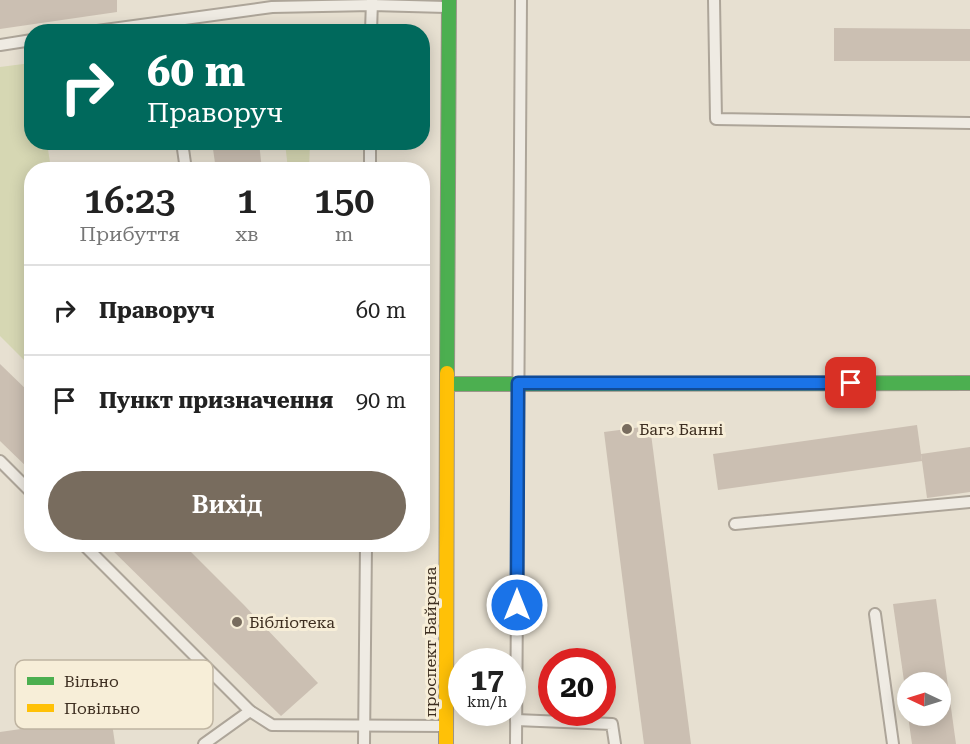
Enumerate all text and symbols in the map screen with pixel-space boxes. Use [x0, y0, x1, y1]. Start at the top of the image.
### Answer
text: 60 m [147, 47, 245, 96]
icon: right [48, 48, 126, 126]
text: Праворуч [147, 97, 283, 129]
text: 16:23 [84, 180, 175, 222]
text: 1 [237, 180, 257, 222]
text: 150 [314, 180, 374, 222]
text: Прибуття [79, 222, 180, 246]
text: хв [236, 222, 259, 246]
text: m [335, 222, 353, 246]
icon: right [48, 294, 81, 327]
text: Праворуч [99, 298, 214, 323]
text: 60 m [356, 298, 406, 323]
pin [825, 357, 876, 408]
icon: arrive [834, 366, 867, 399]
icon: arrive [48, 384, 81, 417]
text: Пункт призначення [99, 388, 333, 413]
text: 90 m [356, 388, 406, 413]
place label: Багз Банні [639, 420, 723, 439]
marker: Багз Банні [620, 422, 634, 436]
button: Вихід [48, 471, 406, 540]
street label: проспект Байрона [421, 566, 440, 717]
position arrow [485, 573, 549, 637]
place label: Бібліотека [249, 613, 335, 632]
marker: Бібліотека [230, 615, 244, 629]
speed limit sign: 20 [538, 648, 616, 726]
legend [15, 660, 213, 729]
text: 17 [470, 662, 504, 697]
text: Вільно [64, 672, 119, 691]
north arrow [897, 672, 951, 726]
map controls [897, 672, 951, 726]
text: km/h [467, 693, 507, 711]
text: Повільно [64, 699, 140, 718]

